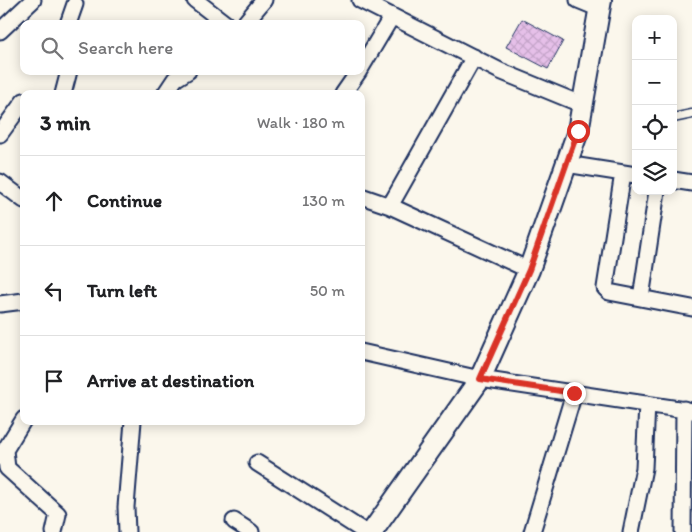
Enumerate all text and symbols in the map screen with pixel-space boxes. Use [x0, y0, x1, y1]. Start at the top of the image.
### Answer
map controls [632, 15, 677, 195]
button: + [632, 15, 677, 60]
search box [20, 20, 365, 75]
icon: search [38, 34, 66, 62]
text: Search here [78, 36, 173, 59]
button: − [632, 60, 677, 105]
button: locate [632, 105, 677, 150]
text: 3 min [40, 110, 90, 135]
text: Walk · 180 m [257, 113, 345, 132]
route start [567, 120, 590, 143]
button: layers [632, 150, 677, 195]
icon: ahead [40, 187, 68, 215]
text: Continue [87, 189, 162, 212]
text: 130 m [302, 191, 345, 210]
icon: left [40, 277, 68, 305]
text: Turn left [87, 279, 157, 302]
text: 50 m [310, 281, 345, 300]
icon: arrive [40, 367, 68, 395]
text: Arrive at destination [87, 369, 254, 392]
route end [563, 382, 586, 405]

